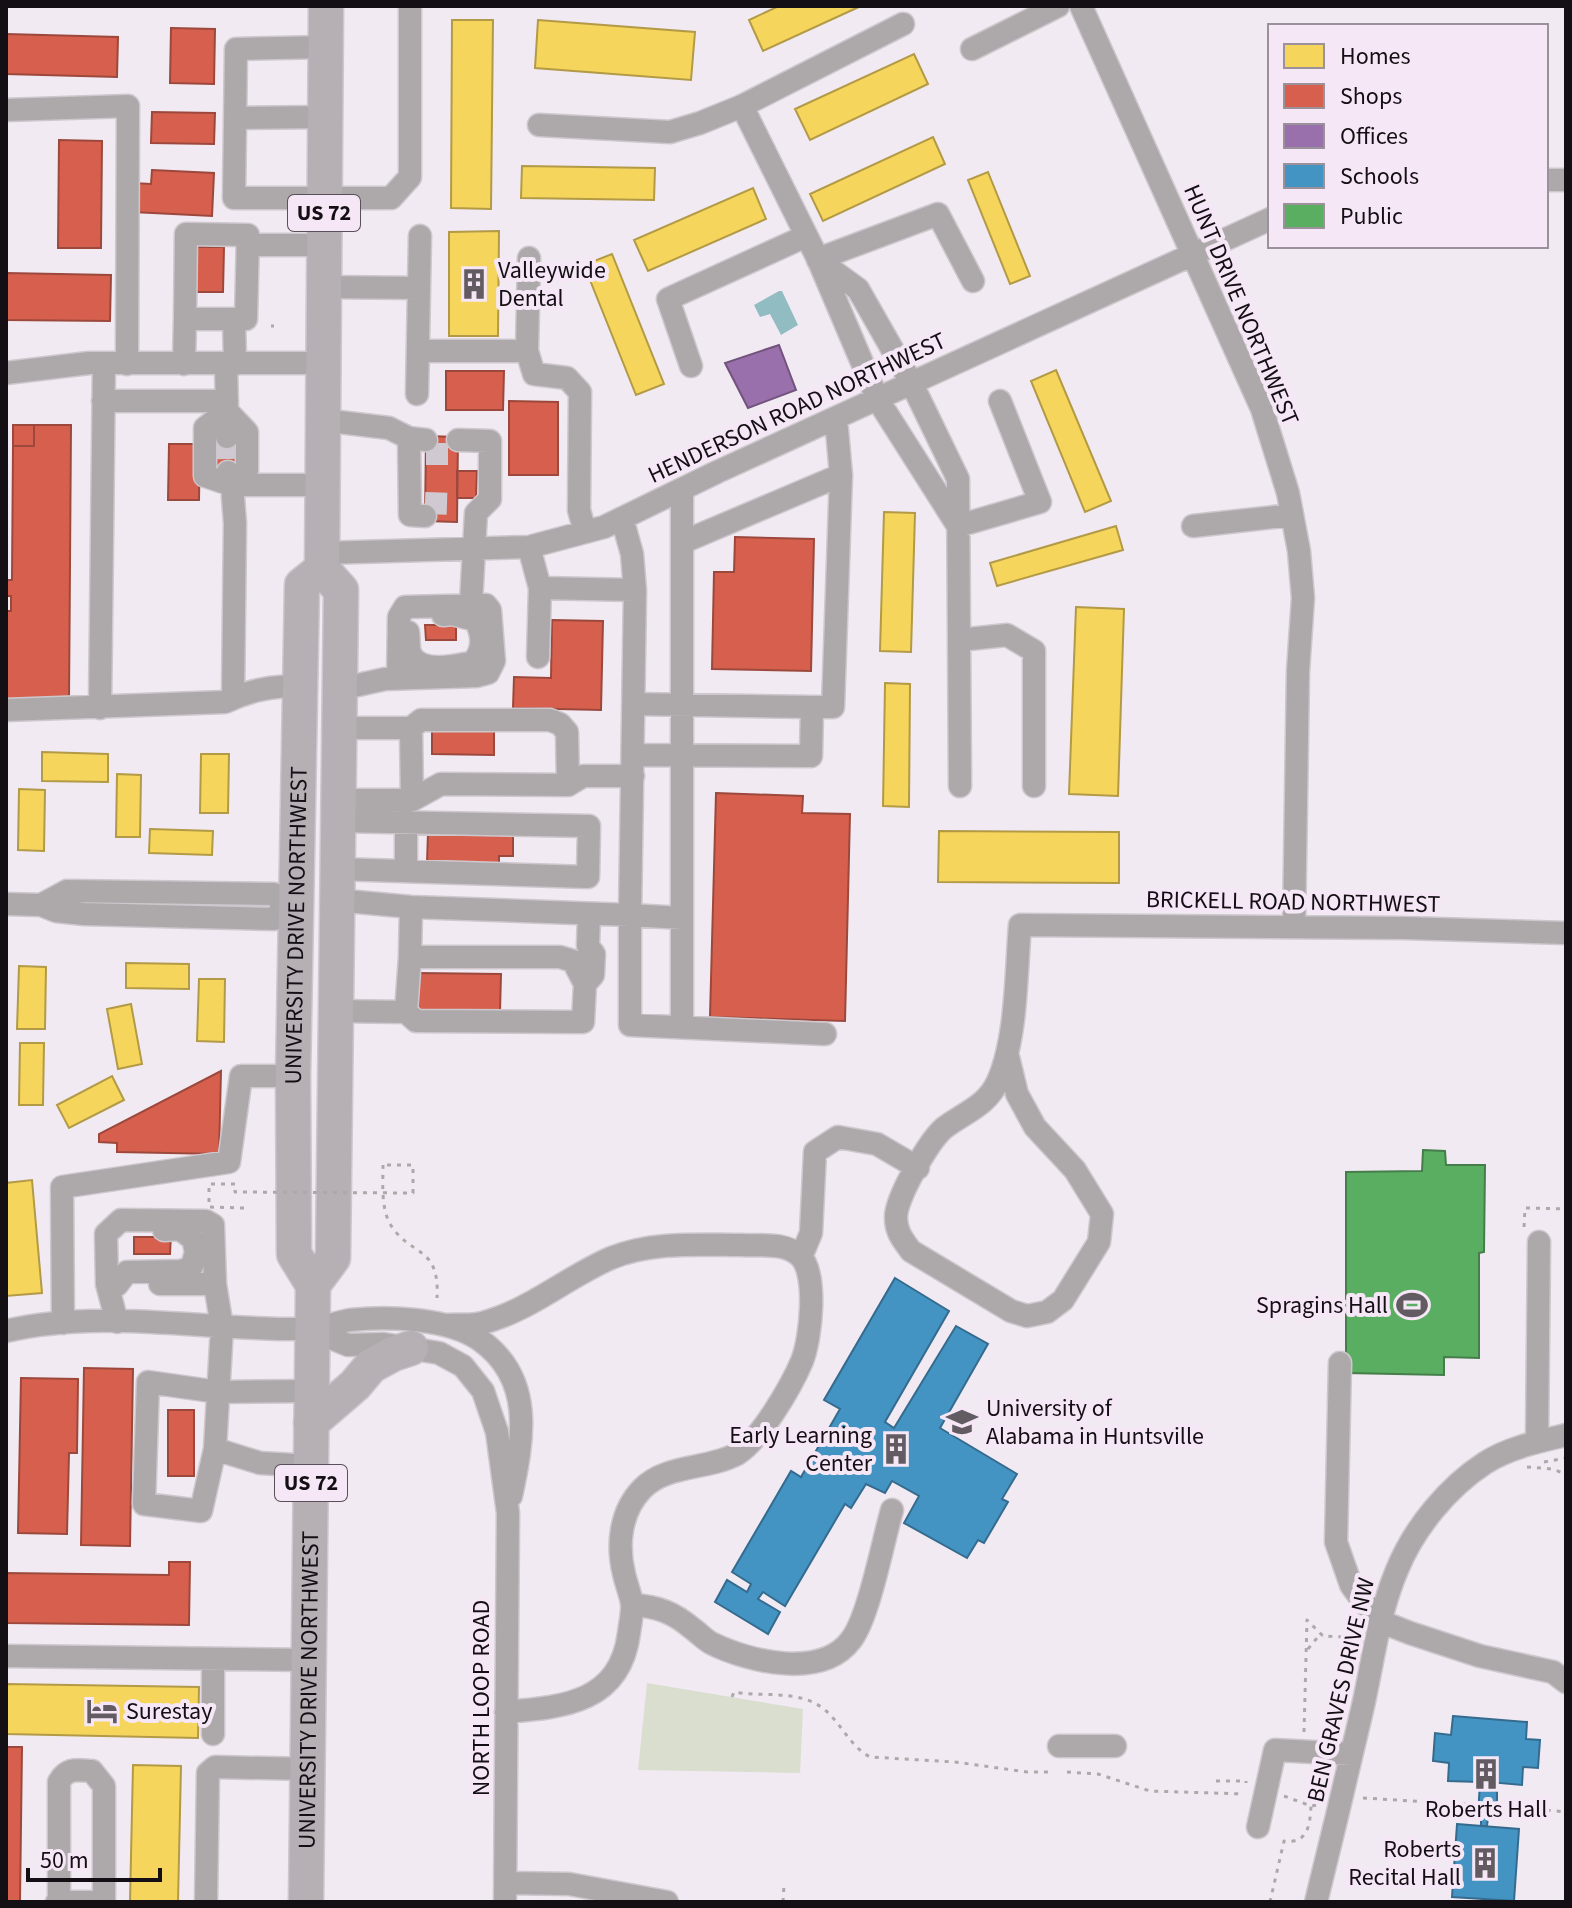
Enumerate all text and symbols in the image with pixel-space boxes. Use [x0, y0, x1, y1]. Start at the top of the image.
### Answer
legend [1268, 24, 1548, 248]
text: Homes [1340, 39, 1411, 74]
text: Shops [1340, 79, 1402, 114]
text: Offices [1340, 119, 1408, 154]
text: Schools [1340, 159, 1419, 194]
street label: HUNT DRIVE NORTHWEST [1174, 179, 1308, 431]
road number: US 72 [288, 195, 360, 231]
text: Public [1340, 199, 1403, 234]
place label: Valleywide Dental [498, 253, 606, 316]
building icon: Valleywide Dental [457, 267, 491, 301]
street label: HENDERSON ROAD NORTHWEST [642, 323, 952, 493]
street label: UNIVERSITY DRIVE NORTHWEST [275, 766, 316, 1085]
street label: BRICKELL ROAD NORTHWEST [1146, 882, 1441, 922]
place label: Spragins Hall [1256, 1288, 1388, 1323]
sports icon: Spragins Hall [1395, 1288, 1429, 1322]
place label: University of Alabama in Huntsville [986, 1391, 1204, 1454]
school or university icon: University of Alabama in Huntsville [945, 1405, 979, 1439]
place label: Early Learning Center [729, 1418, 873, 1481]
building icon: Early Learning Center [879, 1432, 913, 1466]
road number: US 72 [275, 1465, 347, 1501]
street label: UNIVERSITY DRIVE NORTHWEST [289, 1531, 328, 1849]
street label: BEN GRAVES DRIVE NW [1298, 1574, 1384, 1806]
street label: NORTH LOOP ROAD [464, 1600, 499, 1796]
hotel icon: Surestay [85, 1694, 119, 1728]
place label: Surestay [126, 1694, 212, 1729]
building icon: Roberts Hall [1469, 1757, 1503, 1791]
place label: Roberts Hall [1425, 1792, 1547, 1827]
scale bar [28, 1832, 160, 1882]
place label: Roberts Recital Hall [1348, 1832, 1461, 1895]
text: 50 m [40, 1843, 89, 1878]
building icon: Roberts Recital Hall [1468, 1846, 1502, 1880]

